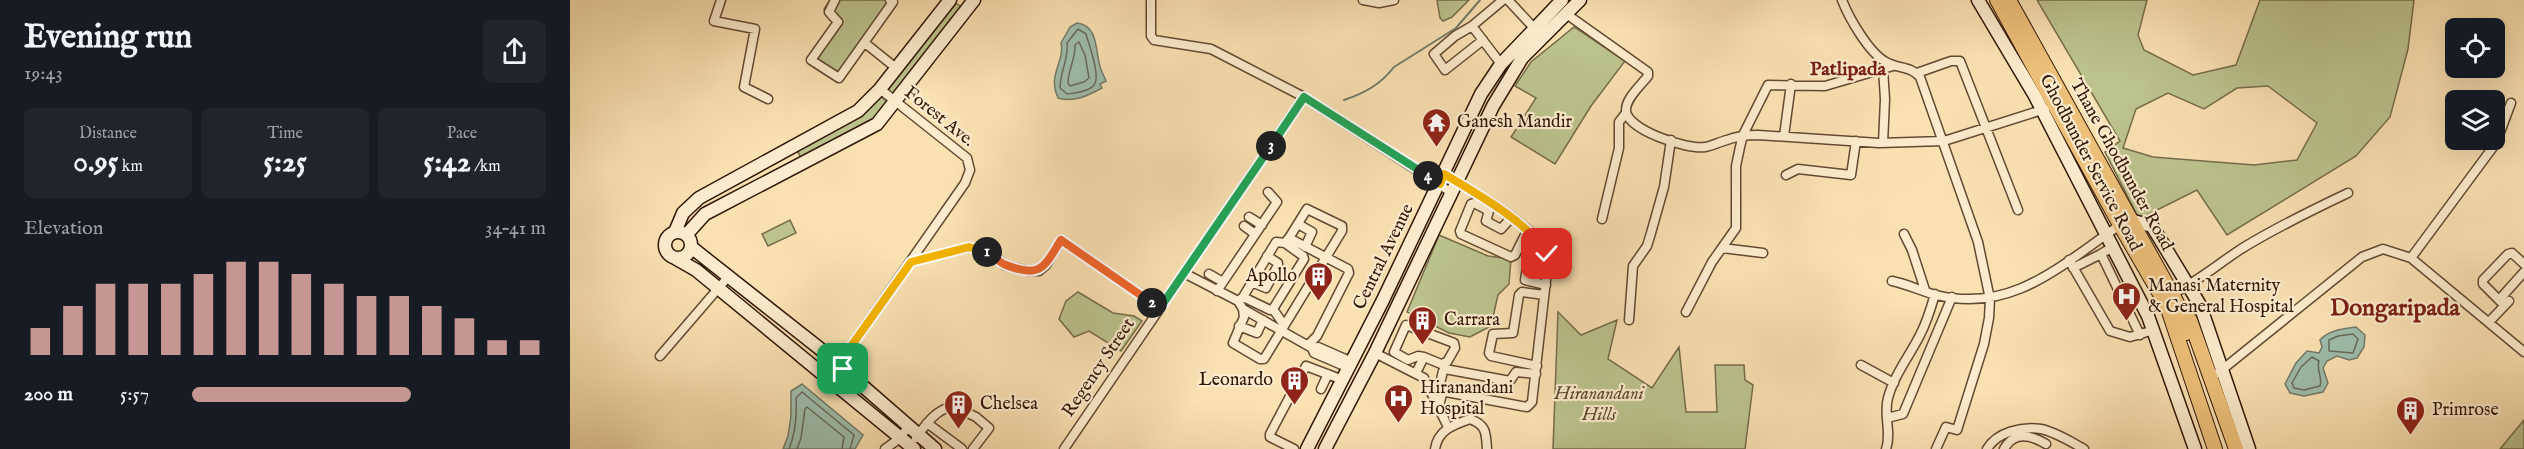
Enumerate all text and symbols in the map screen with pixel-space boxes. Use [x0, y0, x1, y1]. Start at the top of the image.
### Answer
text: Evening run [24, 17, 192, 59]
map controls [2445, 18, 2505, 150]
button: locate [2445, 18, 2505, 78]
button: share [483, 20, 546, 83]
district label: Patlipada [1810, 57, 1887, 82]
text: 19:43 [24, 61, 63, 86]
street label: Ghodbunder Service Road [2034, 70, 2147, 256]
street label: Thane Ghodbunder Road [2064, 75, 2178, 255]
street label: Forest Ave. [899, 82, 979, 152]
button: layers [2445, 90, 2505, 150]
temple icon: Ganesh Mandir [1420, 106, 1452, 148]
place label: Ganesh Mandir [1457, 111, 1572, 134]
text: Distance [79, 124, 137, 144]
text: Time [267, 124, 303, 144]
text: Pace [447, 124, 477, 144]
pin: 3 [1256, 131, 1286, 161]
text: 3 [1268, 136, 1274, 156]
text: 0.95 [73, 144, 118, 182]
text: 5:25 [263, 144, 307, 182]
text: 5:42 [423, 144, 471, 182]
text: km [118, 157, 143, 177]
text: /km [471, 157, 501, 177]
pin: 4 [1413, 161, 1443, 191]
text: 4 [1424, 166, 1432, 186]
street label: Central Avenue [1348, 200, 1420, 314]
text: Elevation [24, 216, 103, 241]
text: 34–41 m [485, 216, 546, 241]
pin [1521, 228, 1572, 279]
pin: 1 [972, 237, 1002, 267]
icon: check [1530, 237, 1563, 270]
text: 1 [984, 242, 990, 262]
building icon: Apollo [1302, 260, 1334, 302]
place label: Apollo [1245, 265, 1297, 288]
place label: Manasi Maternity & General Hospital [2148, 275, 2294, 319]
hospital icon: Manasi Maternity & General Hospital [2111, 280, 2143, 322]
pin: 2 [1137, 288, 1167, 318]
text: 2 [1148, 293, 1156, 313]
district label: Dongaripada [2330, 293, 2461, 324]
building icon: Carrara [1407, 304, 1439, 346]
place label: Carrara [1444, 309, 1500, 332]
street label: Regency Street [1057, 314, 1141, 422]
pin [817, 343, 868, 394]
icon: arrive [826, 352, 859, 385]
building icon: Leonardo [1278, 364, 1310, 406]
place label: Leonardo [1199, 369, 1273, 392]
place label: Hiranandani Hospital [1420, 377, 1514, 421]
text: 200 m [24, 382, 73, 407]
text: 5:57 [120, 382, 149, 407]
hospital icon: Hiranandani Hospital [1383, 382, 1415, 424]
park label: Hiranandani Hills [1553, 383, 1646, 427]
building icon: Chelsea [943, 388, 975, 430]
place label: Chelsea [980, 393, 1038, 416]
building icon: Primrose [2395, 394, 2427, 436]
place label: Primrose [2432, 399, 2499, 422]

